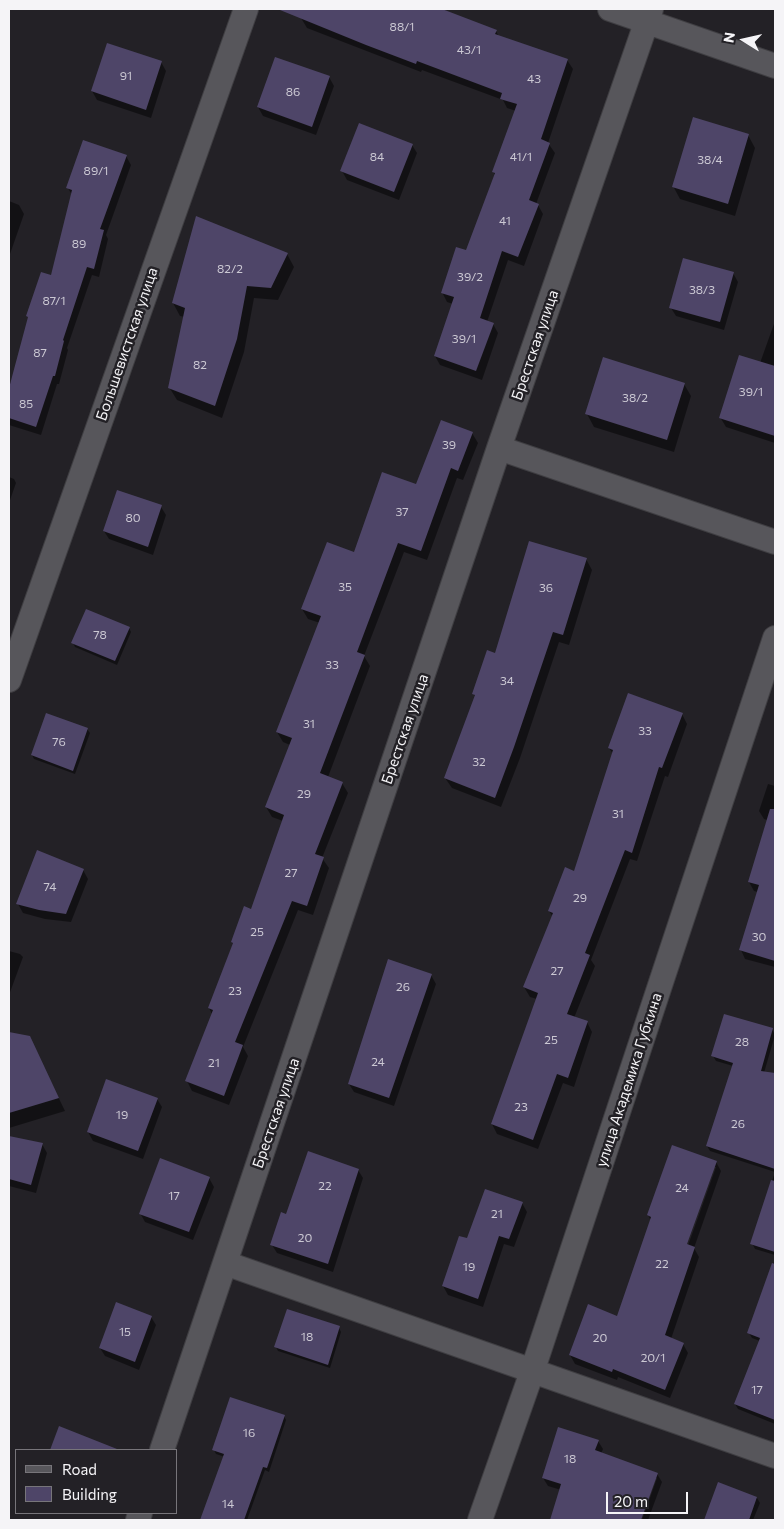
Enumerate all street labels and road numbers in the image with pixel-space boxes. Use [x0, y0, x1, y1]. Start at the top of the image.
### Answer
street label: Большевистская улица [92, 265, 162, 423]
street label: Брестская улица [508, 287, 562, 403]
street label: Брестская улица [378, 671, 432, 787]
street label: улица Академика Губкина [592, 991, 666, 1169]
street label: Брестская улица [249, 1055, 303, 1171]

